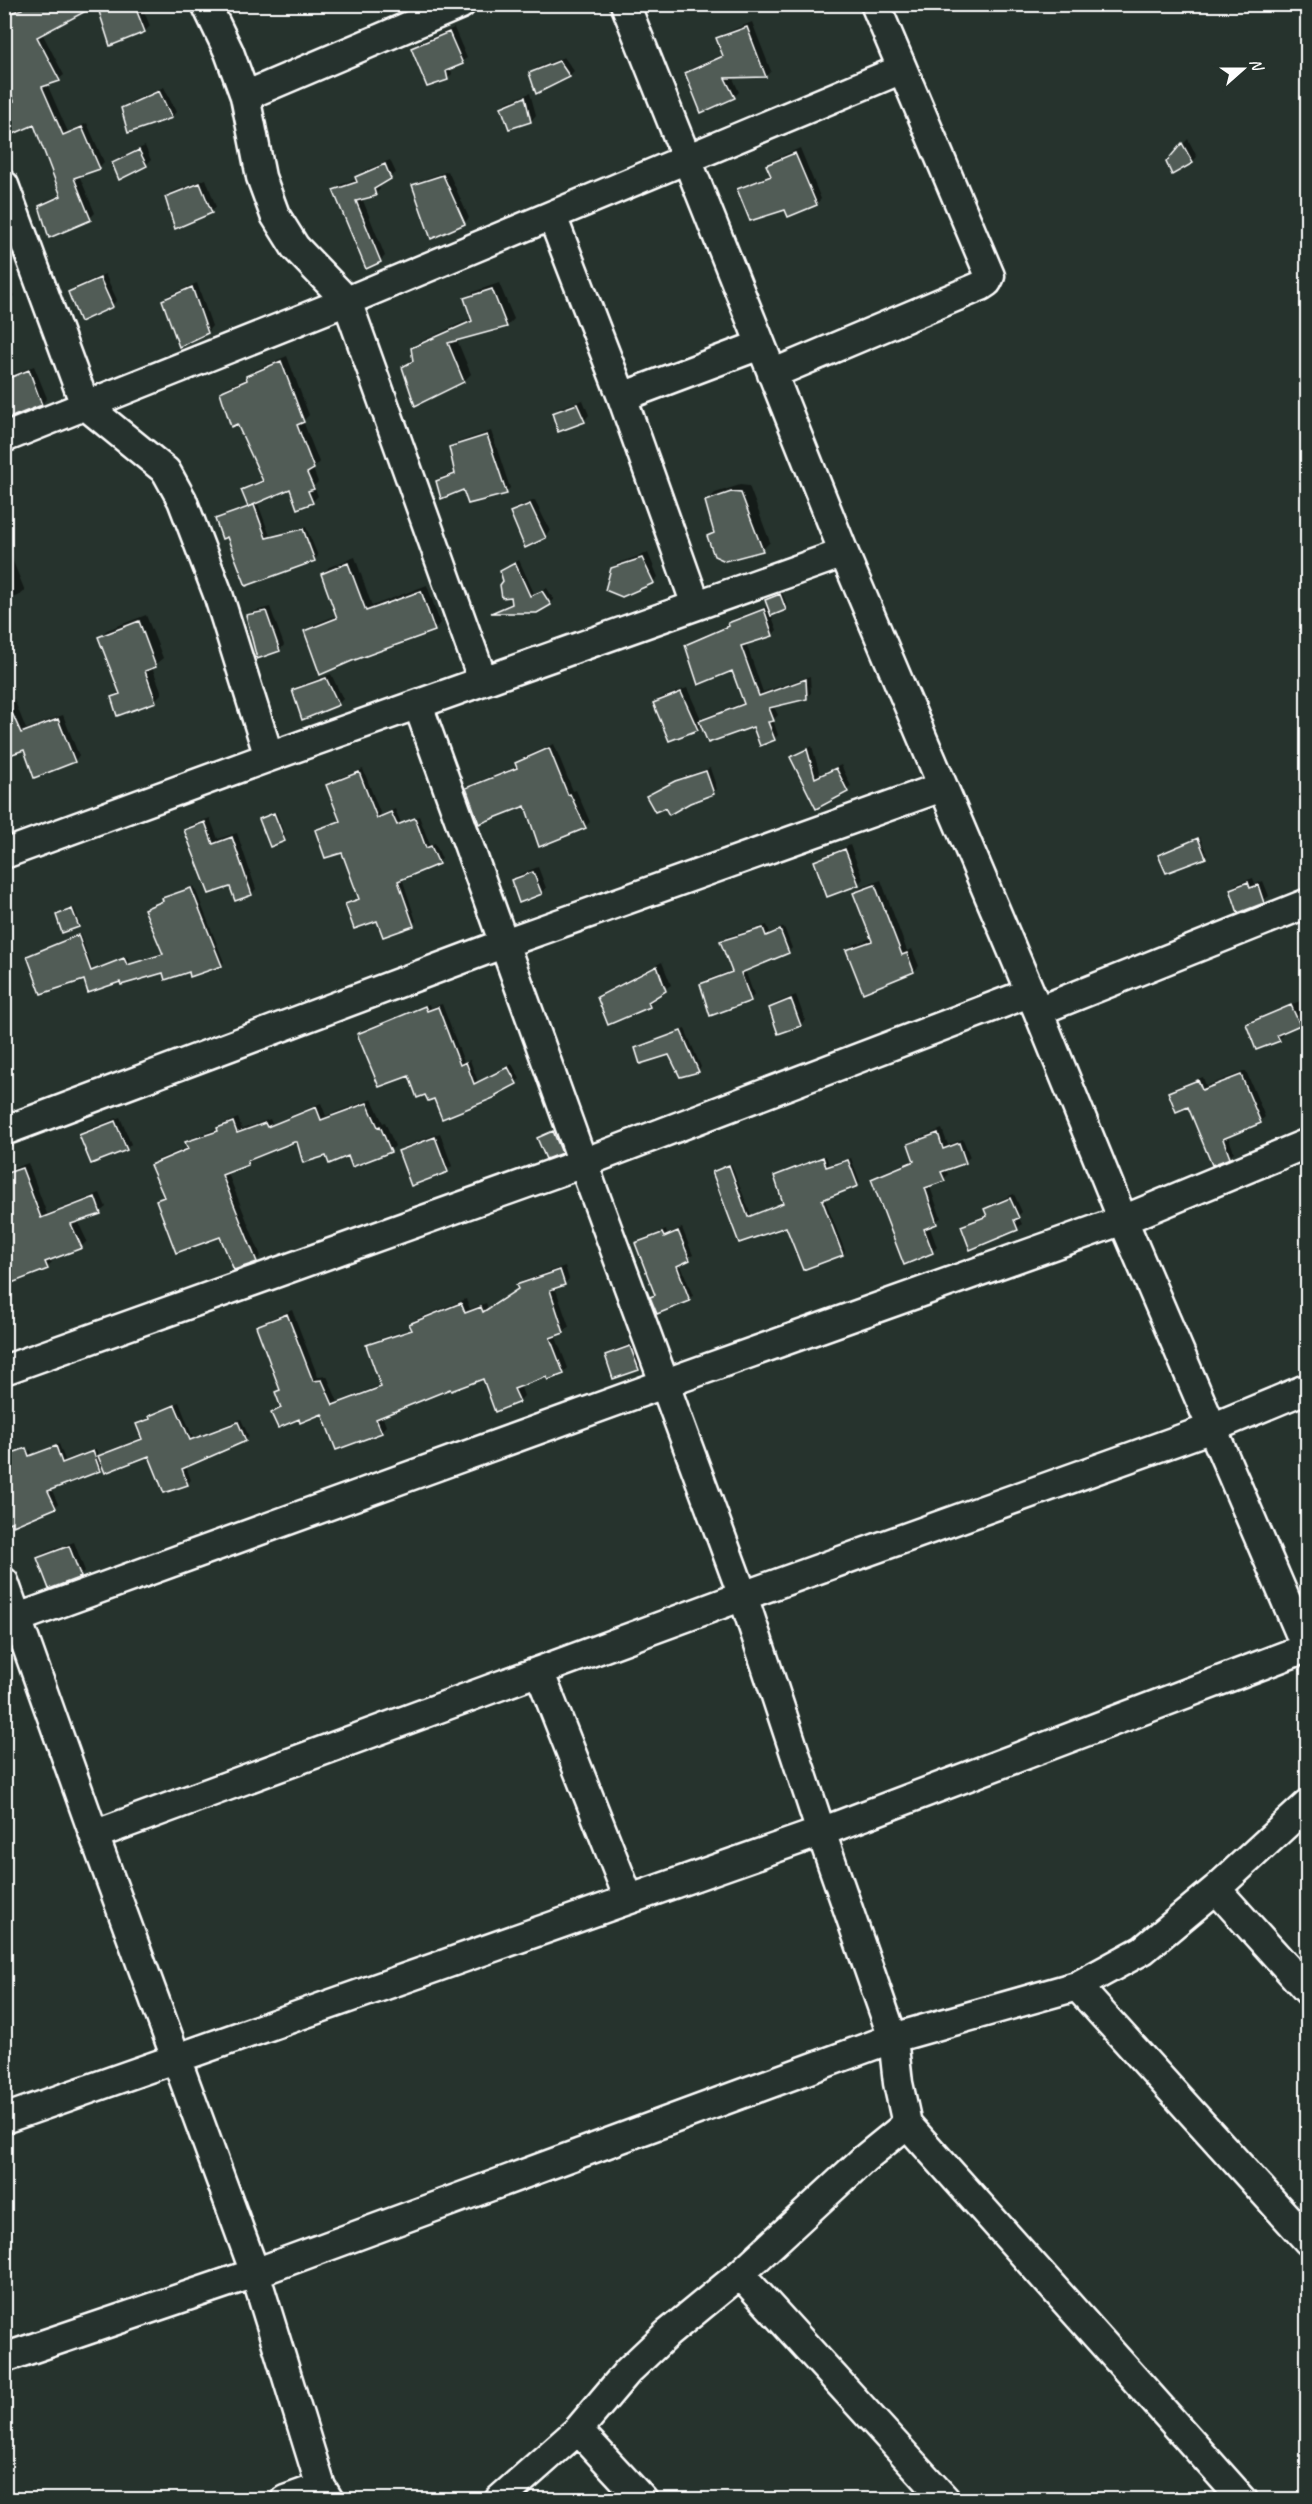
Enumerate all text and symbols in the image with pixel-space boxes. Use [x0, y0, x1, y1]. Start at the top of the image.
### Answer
north arrow [1213, 39, 1273, 99]
text: N [1245, 56, 1268, 75]

